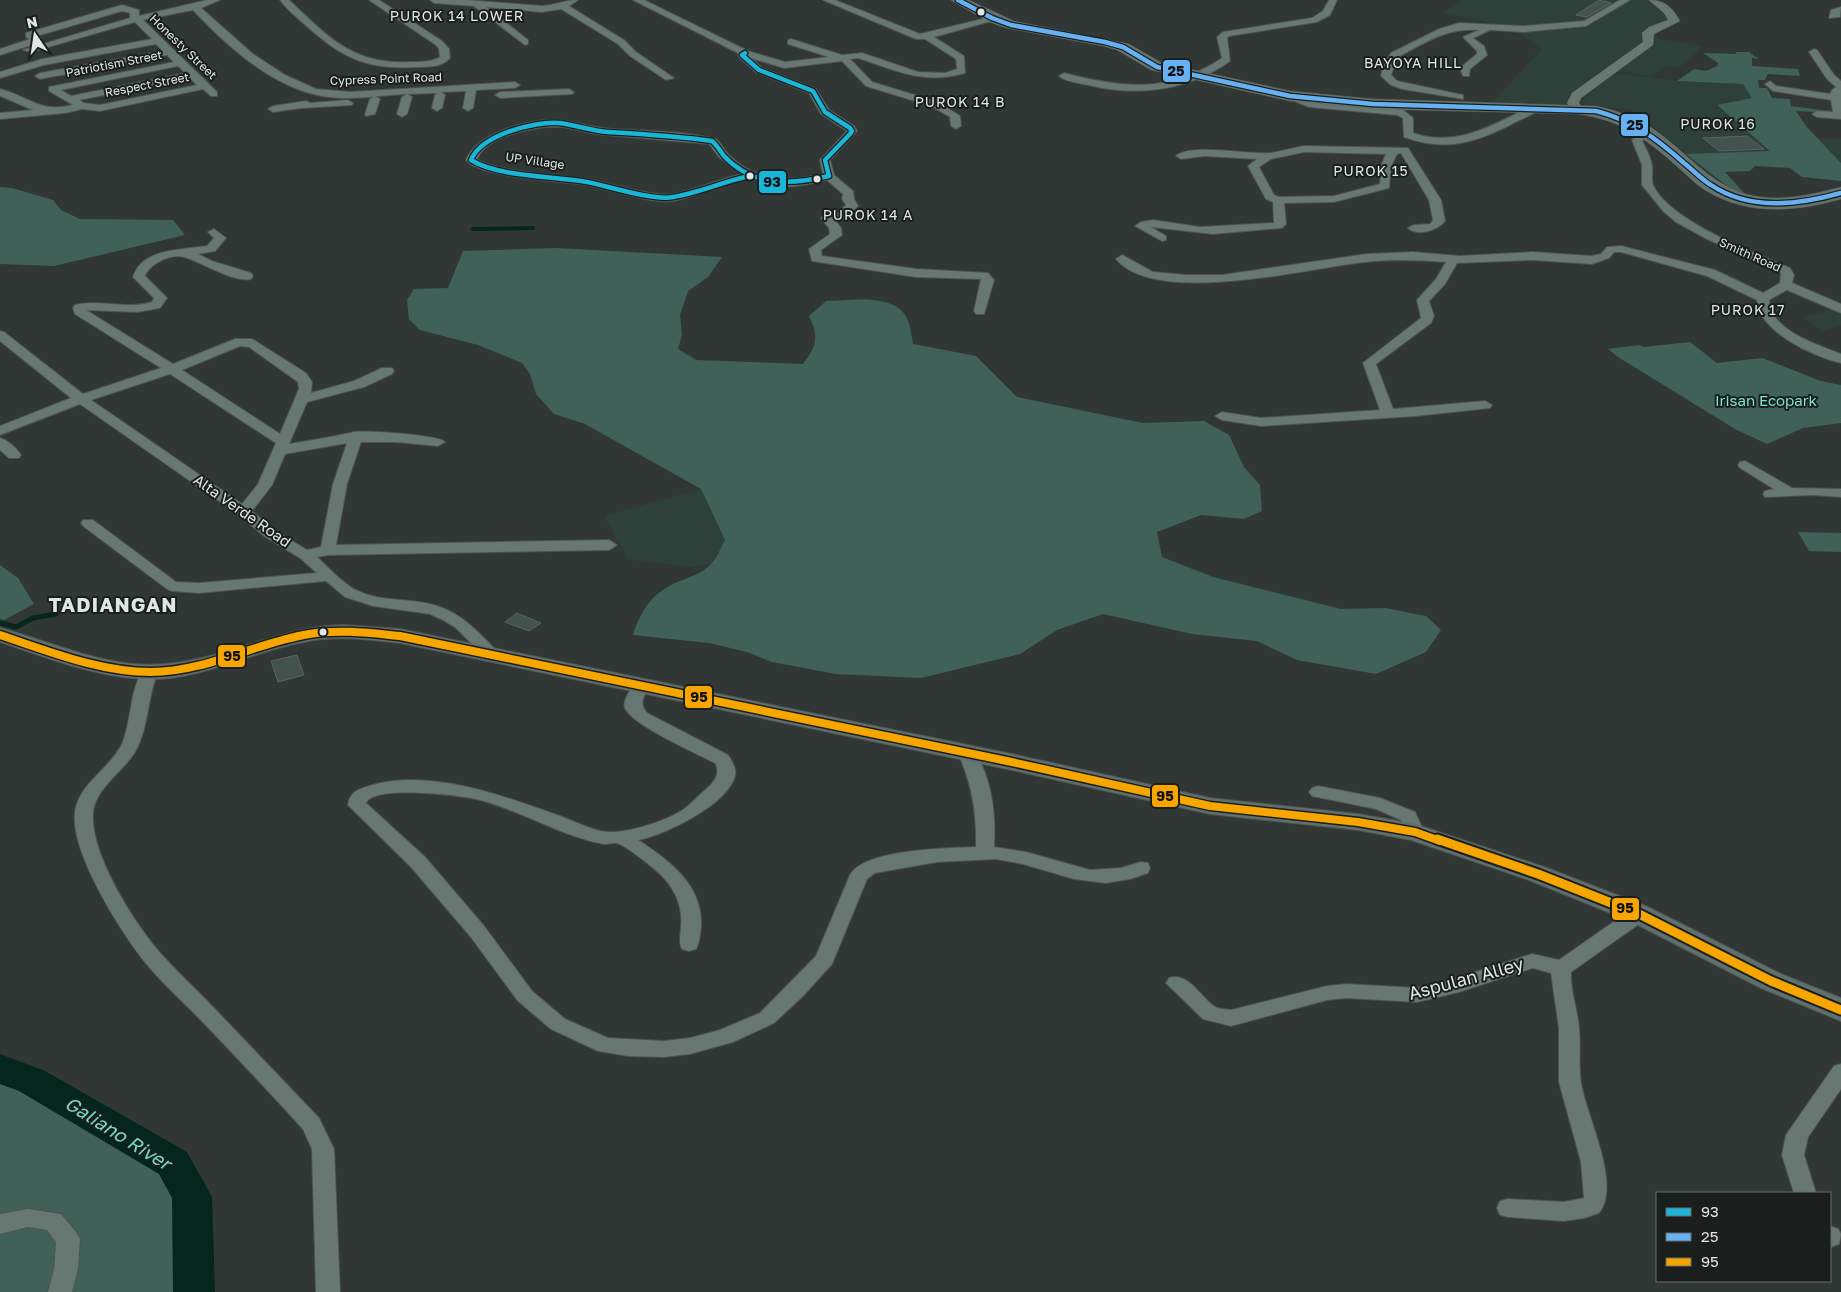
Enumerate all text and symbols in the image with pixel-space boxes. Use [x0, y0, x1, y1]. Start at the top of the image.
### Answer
district label: PUROK 14 LOWER [390, 7, 524, 24]
unlabelled marker [976, 7, 986, 17]
north arrow [10, 10, 60, 60]
street label: Honesty Street [147, 11, 220, 82]
text: N [25, 12, 39, 31]
street label: Patriotism Street [64, 47, 164, 80]
district label: BAYOYA HILL [1364, 54, 1462, 71]
line badge: 25 [1162, 59, 1191, 83]
text: 25 [1167, 62, 1185, 79]
street label: Respect Street [103, 69, 191, 100]
street label: Cypress Point Road [330, 69, 442, 88]
district label: PUROK 14 B [915, 93, 1005, 110]
line badge: 25 [1620, 113, 1649, 137]
district label: PUROK 16 [1680, 115, 1756, 132]
text: 25 [1626, 116, 1644, 133]
street label: UP Village [504, 149, 566, 172]
district label: PUROK 15 [1333, 162, 1409, 179]
line badge: 93 [758, 170, 787, 194]
unlabelled marker [745, 171, 755, 181]
text: 93 [763, 173, 781, 190]
unlabelled marker [812, 174, 822, 184]
district label: PUROK 14 A [823, 206, 913, 223]
street label: Smith Road [1717, 234, 1783, 275]
district label: PUROK 17 [1711, 301, 1785, 318]
park label: Irisan Ecopark [1715, 391, 1818, 409]
street label: Alta Verde Road [191, 470, 295, 550]
district label: TADIANGAN [49, 592, 178, 616]
unlabelled marker [318, 627, 328, 637]
line badge: 95 [217, 644, 246, 668]
text: 95 [223, 647, 241, 664]
line badge: 95 [684, 685, 713, 709]
text: 95 [690, 688, 708, 705]
line badge: 95 [1151, 784, 1179, 808]
text: 95 [1156, 787, 1174, 804]
line badge: 95 [1611, 897, 1640, 921]
text: 95 [1616, 899, 1634, 916]
street label: Aspulan Alley [1406, 952, 1526, 1004]
water label: Galiano River [61, 1091, 178, 1176]
legend [1656, 1192, 1831, 1282]
text: 93 [1701, 1202, 1719, 1220]
text: 25 [1701, 1227, 1718, 1245]
text: 95 [1701, 1252, 1719, 1270]

